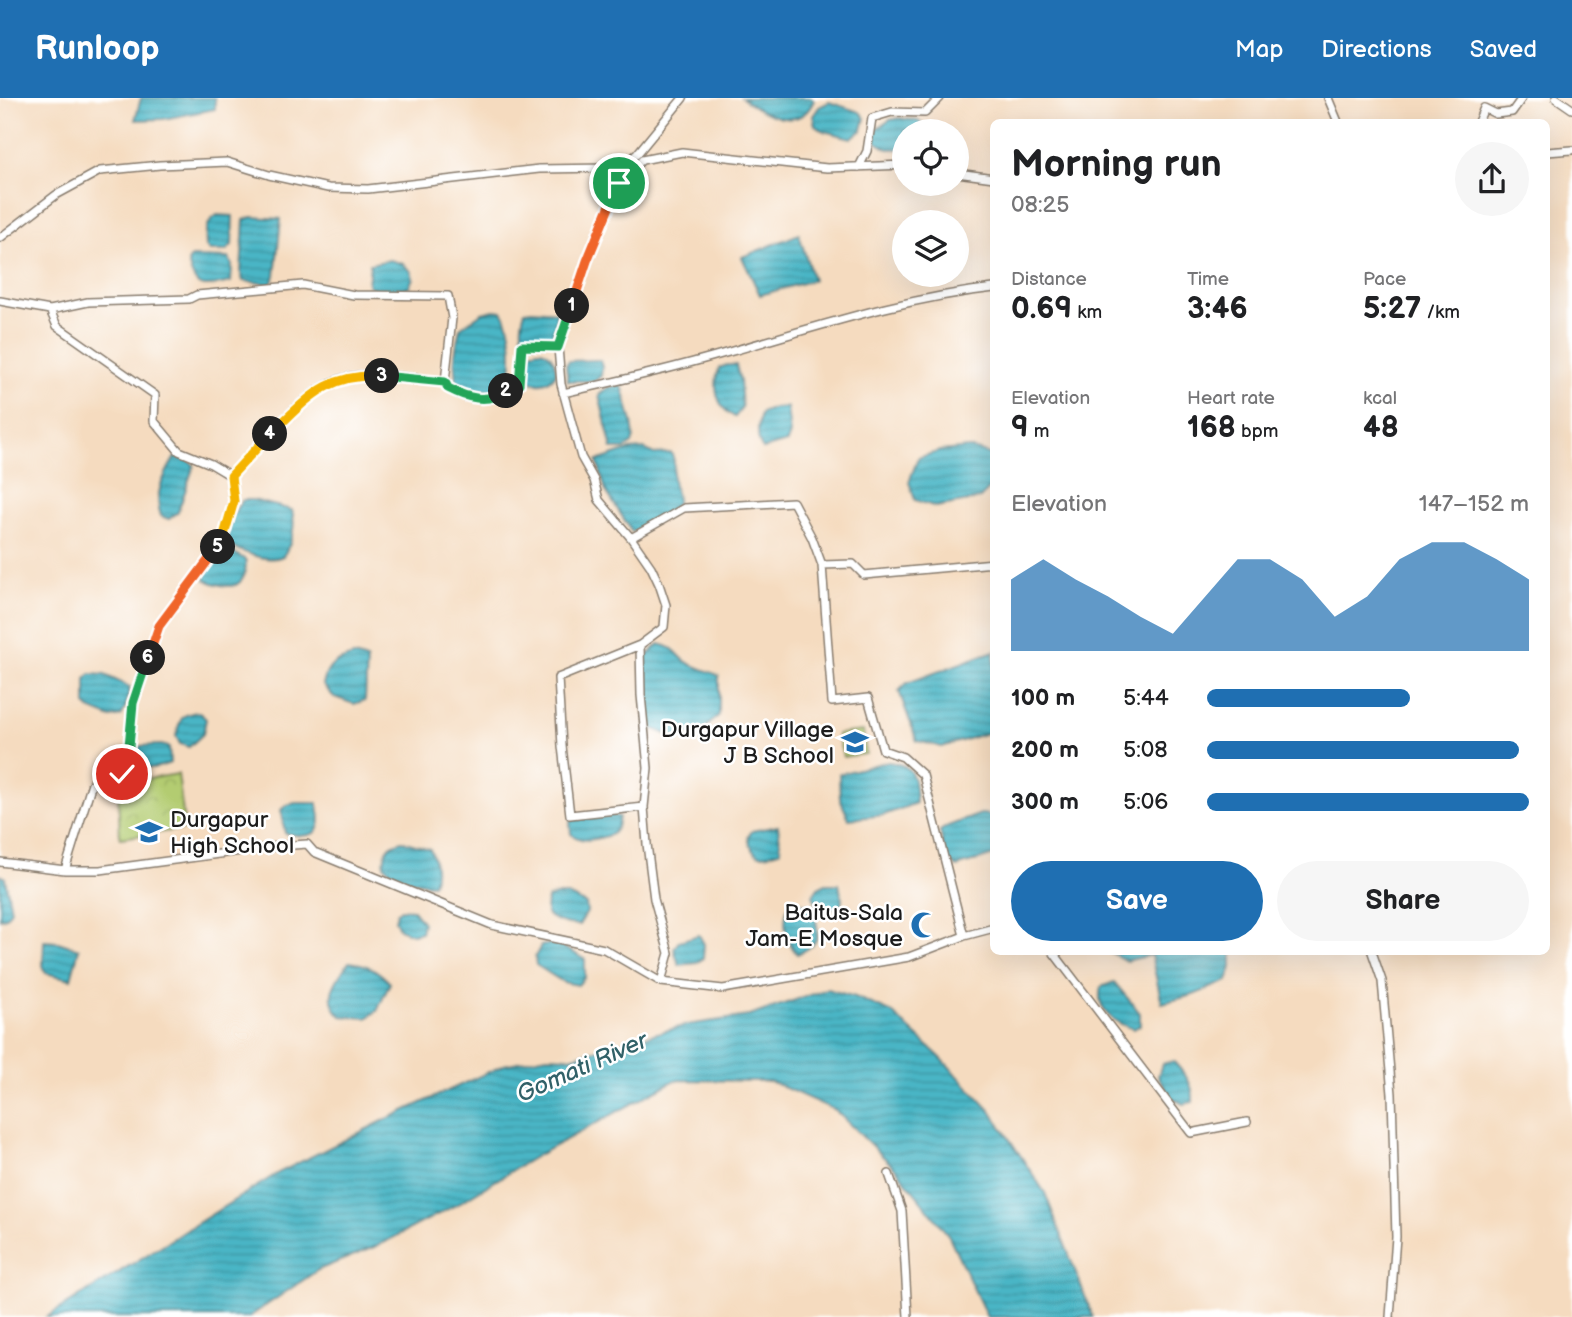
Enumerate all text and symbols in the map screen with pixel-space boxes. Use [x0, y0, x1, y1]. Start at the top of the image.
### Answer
text: Runloop [35, 29, 159, 69]
text: Map [1235, 35, 1283, 64]
text: Directions [1321, 35, 1432, 64]
text: Saved [1470, 35, 1537, 64]
map controls [892, 119, 969, 287]
button: locate [892, 119, 969, 196]
text: Morning run [1011, 142, 1222, 187]
button: share [1455, 142, 1529, 216]
pin [589, 153, 649, 213]
icon: arrive [600, 164, 638, 202]
text: 08:25 [1011, 191, 1069, 219]
button: layers [892, 210, 969, 287]
text: Distance [1011, 268, 1087, 291]
text: Time [1187, 268, 1229, 291]
text: Pace [1363, 268, 1406, 291]
pin: 1 [554, 288, 590, 324]
text: 0.69 [1011, 291, 1072, 327]
text: 3:46 [1187, 291, 1248, 327]
text: 5:27 [1363, 291, 1421, 327]
text: 1 [568, 294, 576, 317]
text: km [1072, 301, 1102, 324]
text: /km [1421, 301, 1460, 324]
pin: 3 [364, 358, 400, 394]
text: 3 [376, 364, 387, 387]
pin: 2 [489, 374, 524, 408]
text: 2 [500, 379, 511, 402]
text: Elevation [1011, 387, 1090, 410]
text: Heart rate [1187, 387, 1275, 410]
text: kcal [1363, 387, 1397, 410]
text: 9 [1011, 410, 1029, 446]
text: 168 [1187, 410, 1236, 446]
text: 48 [1363, 410, 1399, 446]
pin: 4 [252, 416, 288, 452]
text: m [1029, 420, 1049, 443]
text: bpm [1236, 420, 1278, 443]
text: 4 [264, 422, 275, 445]
text: Elevation [1011, 490, 1107, 518]
text: 147–152 m [1419, 490, 1529, 518]
pin: 5 [200, 530, 235, 564]
text: 5 [212, 535, 223, 558]
pin: 6 [130, 640, 166, 676]
text: 6 [142, 646, 153, 669]
text: 100 m [1011, 684, 1075, 712]
text: 5:44 [1123, 684, 1169, 712]
place label: Durgapur Village J B School [661, 716, 834, 770]
school or university icon: Durgapur Village J B School [840, 727, 870, 757]
text: 200 m [1011, 736, 1079, 764]
text: 5:08 [1123, 736, 1168, 764]
pin [92, 744, 152, 804]
icon: check [103, 755, 141, 793]
text: 300 m [1011, 788, 1079, 816]
text: 5:06 [1123, 788, 1168, 816]
place label: Durgapur High School [170, 806, 294, 860]
school or university icon: Durgapur High School [134, 817, 164, 847]
button: Save [1011, 861, 1263, 941]
button: Share [1277, 861, 1529, 941]
place label: Baitus-Sala Jam-E Mosque [745, 899, 903, 953]
mosque icon: Baitus-Sala Jam-E Mosque [909, 910, 939, 940]
water label: Gomati River [512, 1025, 654, 1109]

